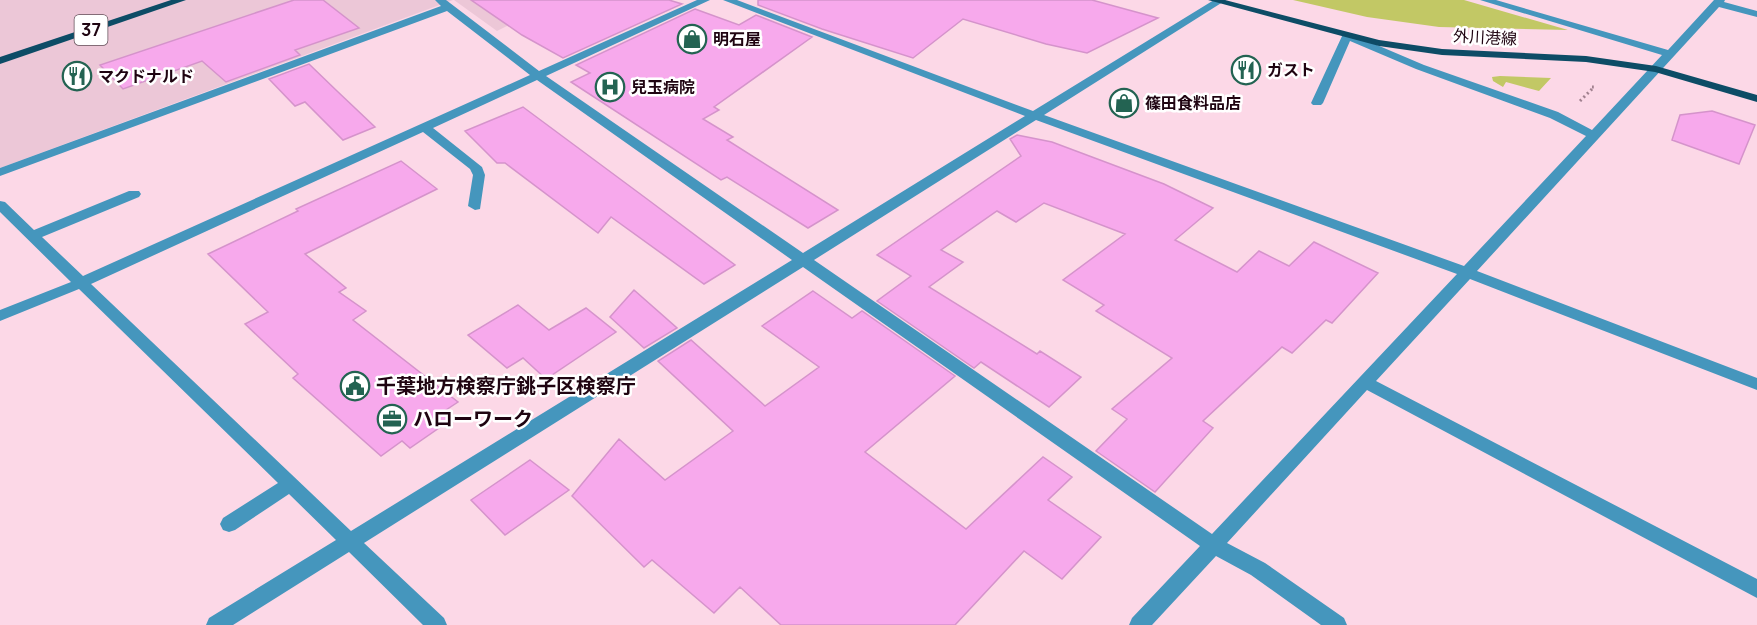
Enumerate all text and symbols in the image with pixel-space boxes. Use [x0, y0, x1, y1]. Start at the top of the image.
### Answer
road number: 37 [74, 15, 107, 45]
shop icon: 明石屋 [676, 23, 708, 55]
street label: 外川港線 [1452, 24, 1518, 50]
place label: 明石屋 [713, 28, 761, 50]
restaurant icon: ガスト [1230, 54, 1262, 86]
place label: ガスト [1267, 59, 1315, 81]
restaurant icon: マクドナルド [61, 60, 93, 92]
place label: マクドナルド [98, 65, 194, 87]
hospital icon: 兒玉病院 [594, 71, 626, 103]
place label: 兒玉病院 [631, 76, 695, 98]
shop icon: 篠田食料品店 [1108, 87, 1140, 119]
place label: 篠田食料品店 [1145, 92, 1241, 114]
public building icon: 千葉地方検察庁銚子区検察庁 [339, 370, 371, 402]
place label: 千葉地方検察庁銚子区検察庁 [376, 372, 636, 399]
office icon: ハローワーク [376, 403, 408, 435]
place label: ハローワーク [413, 405, 533, 432]

